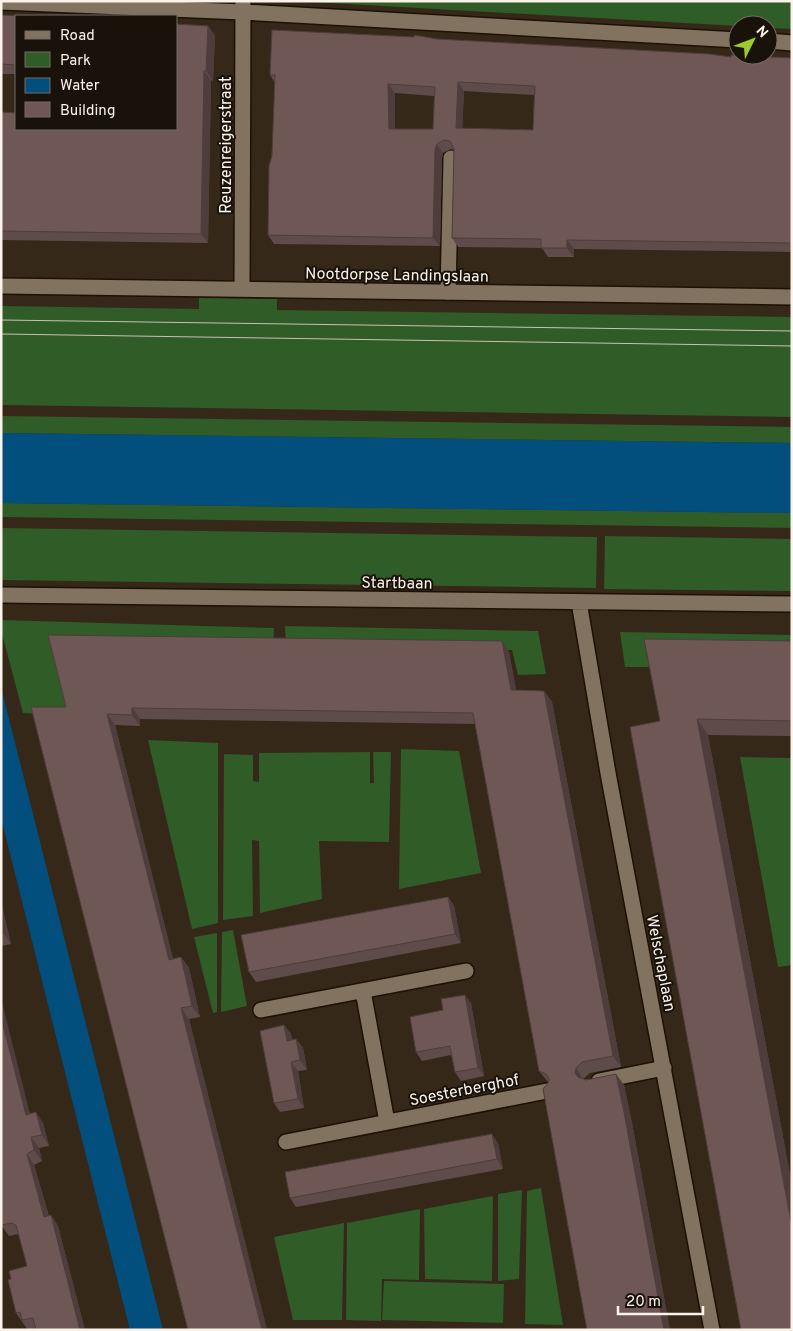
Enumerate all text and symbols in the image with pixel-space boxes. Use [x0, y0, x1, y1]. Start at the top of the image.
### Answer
legend [15, 15, 178, 130]
north arrow [728, 15, 778, 65]
text: N [752, 23, 771, 42]
text: Road [60, 27, 95, 46]
text: Park [60, 52, 91, 71]
street label: Reuzenreigerstraat [217, 76, 237, 214]
text: Water [60, 77, 100, 96]
text: Building [60, 102, 115, 121]
street label: Nootdorpse Landingslaan [305, 264, 489, 288]
street label: Startbaan [361, 573, 433, 595]
street label: Welschaplaan [641, 913, 679, 1014]
street label: Soesterberghof [408, 1070, 522, 1111]
scale bar [618, 1284, 703, 1316]
text: 20 m [626, 1293, 661, 1312]

